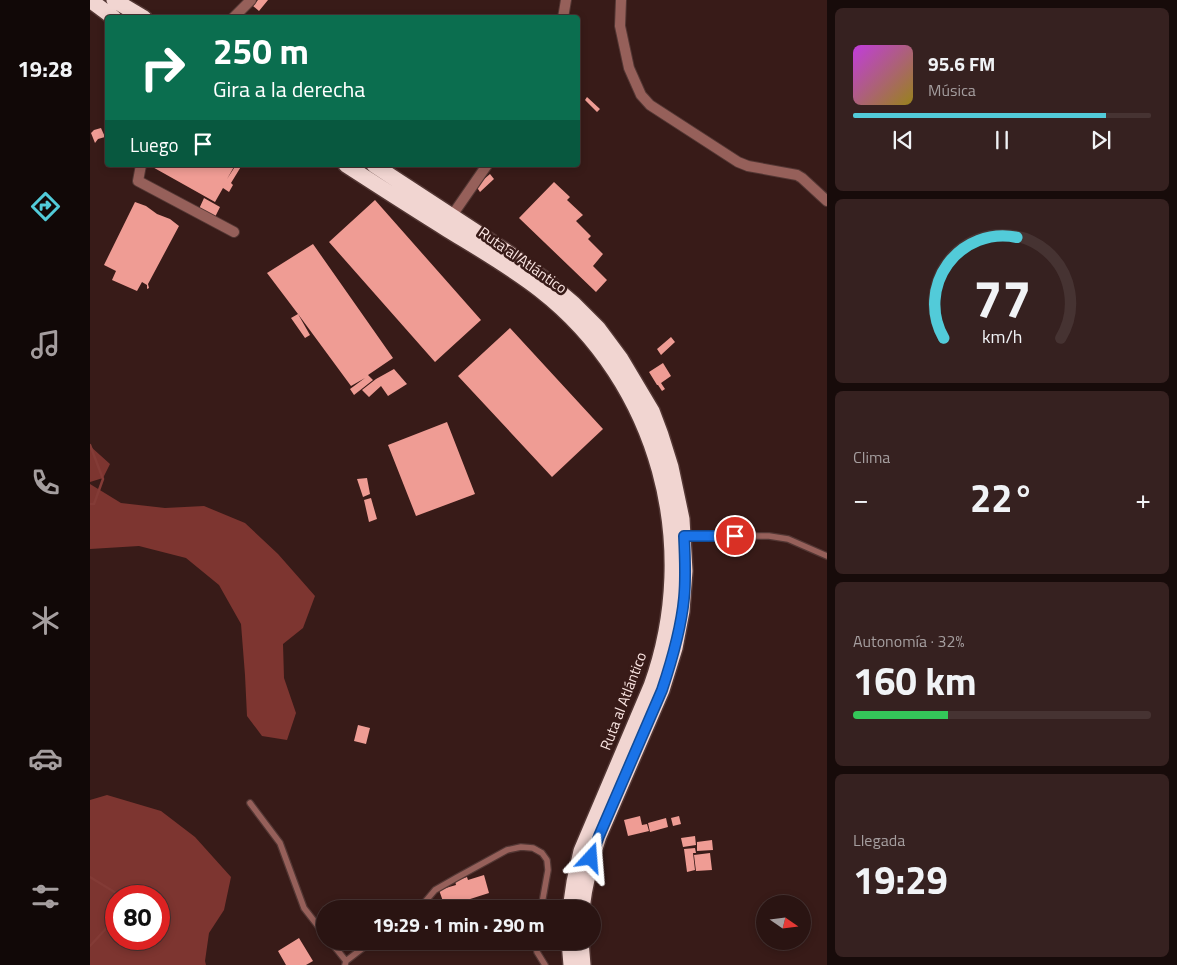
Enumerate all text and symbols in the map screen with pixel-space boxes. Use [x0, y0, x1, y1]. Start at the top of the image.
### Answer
text: 250 m [213, 24, 309, 78]
icon: right [130, 35, 195, 100]
text: 95.6 FM [928, 49, 995, 78]
text: 19:28 [18, 52, 72, 86]
text: Gira a la derecha [213, 72, 365, 106]
text: Música [928, 78, 976, 102]
icon: previous [889, 126, 917, 154]
icon: pause [988, 126, 1016, 154]
icon: next [1087, 126, 1115, 154]
text: Luego [130, 130, 179, 159]
icon: arrive [189, 130, 217, 158]
icon: directions [28, 189, 63, 224]
street label: Ruta al Atlántico [474, 221, 572, 299]
text: 77 [973, 258, 1031, 337]
text: km/h [982, 323, 1022, 350]
icon: music [28, 327, 63, 362]
text: Clima [853, 445, 890, 469]
icon: phone [28, 465, 63, 500]
text: 22° [970, 469, 1034, 527]
text: − [853, 477, 869, 520]
text: + [1135, 477, 1151, 520]
pin [714, 515, 756, 557]
icon: arrive [721, 522, 749, 550]
icon: climate [28, 603, 63, 638]
text: Autonomía · 32% [853, 629, 964, 653]
street label: Ruta al Atlántico [594, 649, 652, 753]
text: 160 km [853, 652, 977, 710]
icon: car [28, 741, 63, 776]
text: Llegada [853, 828, 905, 852]
position arrow [564, 831, 616, 883]
text: 19:29 [853, 851, 948, 909]
icon: filters [28, 879, 63, 914]
speed limit sign: 80 [105, 885, 170, 950]
north arrow [756, 895, 811, 950]
map controls [756, 895, 811, 950]
text: 19:29 · 1 min · 290 m [372, 910, 545, 939]

